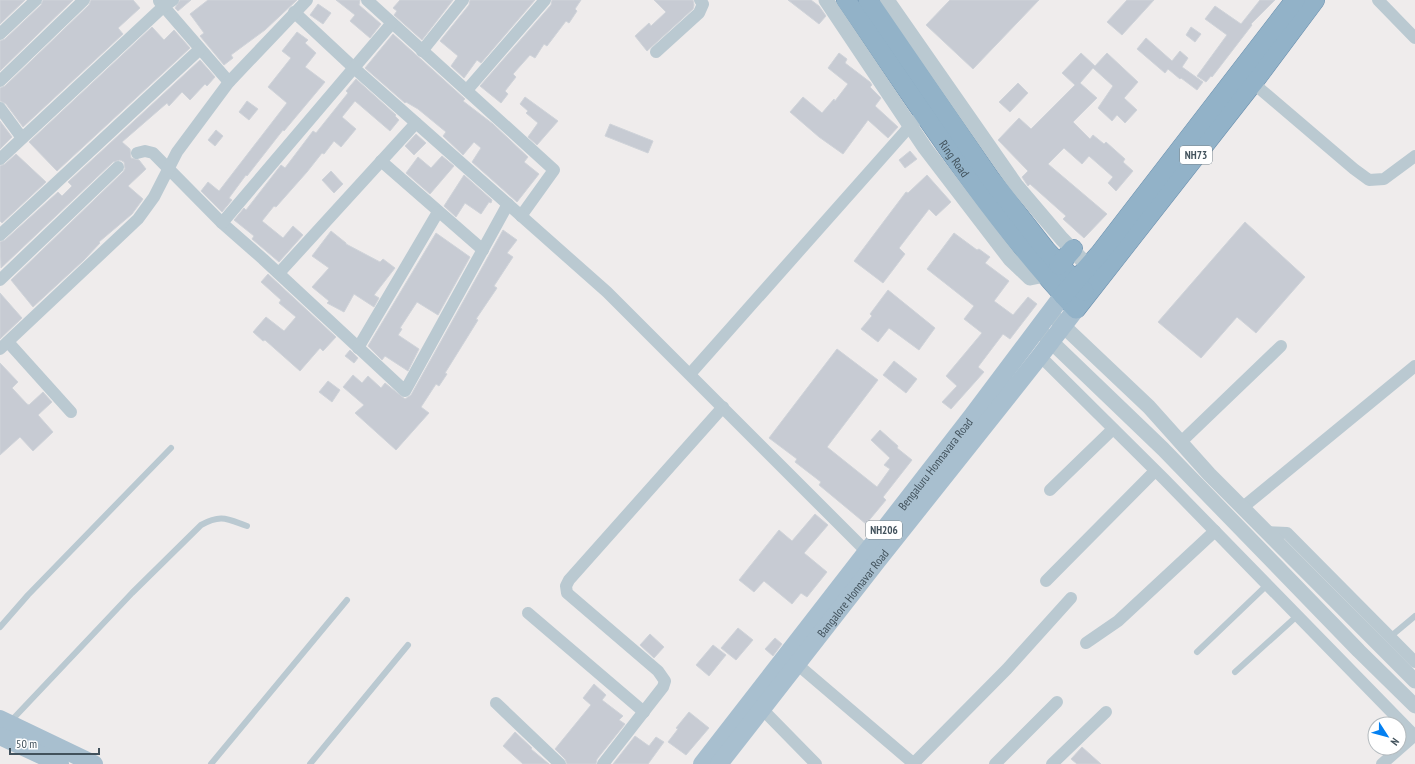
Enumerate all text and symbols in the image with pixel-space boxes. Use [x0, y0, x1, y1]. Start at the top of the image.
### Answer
street label: Ring Road [936, 137, 973, 180]
road number: NH73 [1180, 146, 1212, 164]
street label: Bengaluru Honnavara Road [894, 415, 975, 513]
road number: NH206 [866, 521, 902, 539]
street label: Bangalore Honnavar Road [813, 546, 891, 640]
north arrow [1367, 716, 1407, 756]
scale bar [10, 730, 99, 756]
text: N [1388, 735, 1403, 748]
text: 50 m [16, 736, 37, 751]

